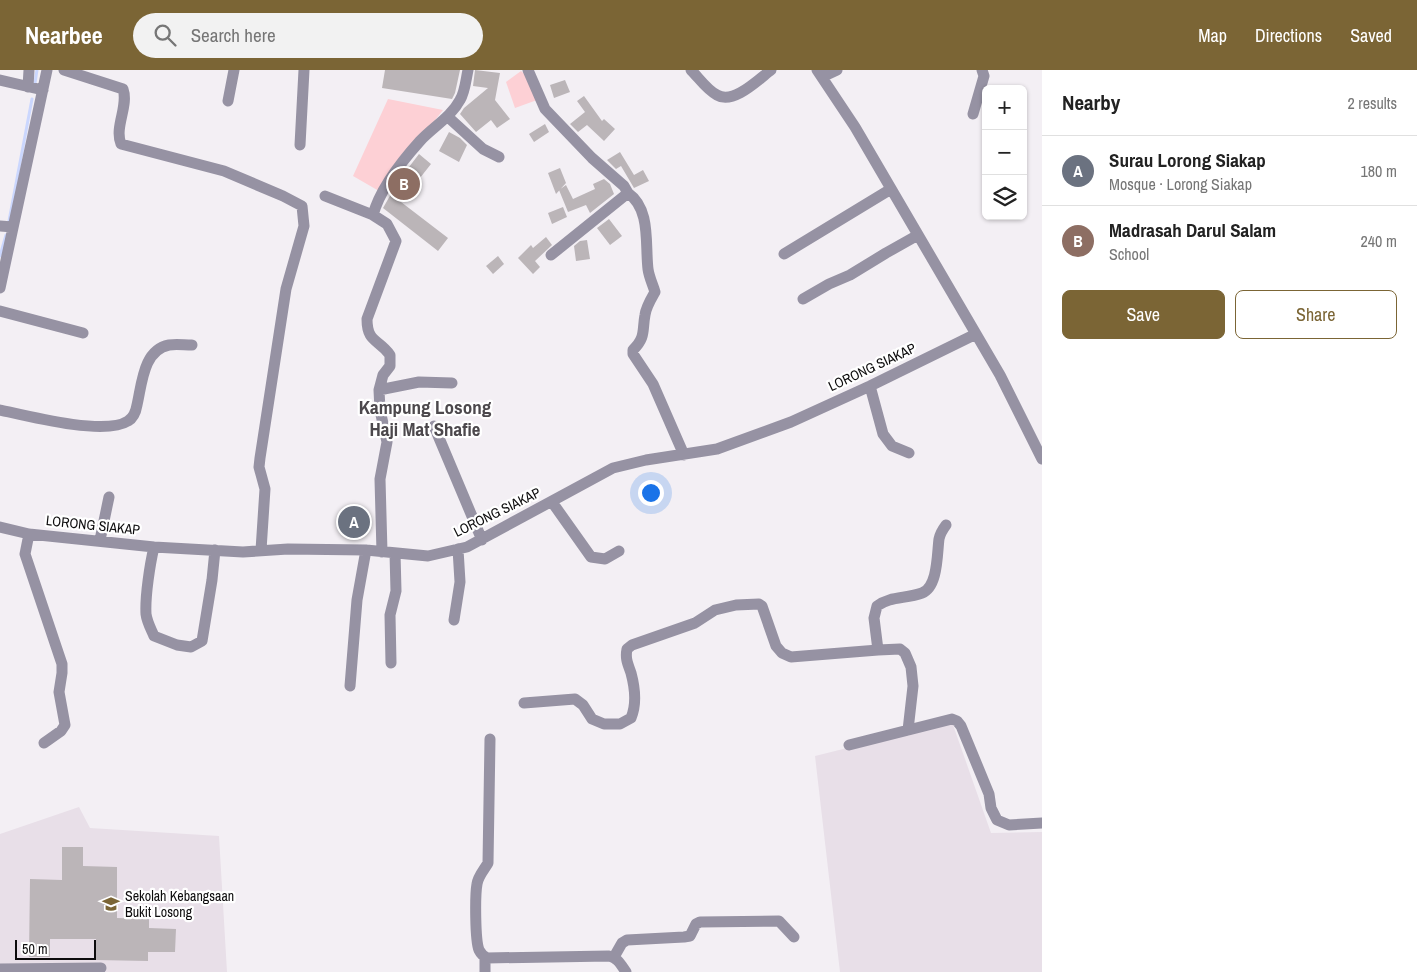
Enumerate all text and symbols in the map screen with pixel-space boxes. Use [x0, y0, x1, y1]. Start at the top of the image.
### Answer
search box [133, 13, 483, 58]
text: Nearbee [25, 19, 103, 51]
icon: search [151, 21, 179, 49]
text: Search here [191, 22, 276, 48]
text: Map [1198, 23, 1227, 48]
text: Directions [1255, 23, 1322, 48]
text: Saved [1350, 23, 1392, 48]
map controls [982, 85, 1027, 220]
button: + [982, 85, 1027, 130]
text: Nearby [1062, 88, 1120, 117]
text: 2 results [1347, 92, 1397, 114]
button: − [982, 130, 1027, 175]
text: Surau Lorong Siakap [1109, 147, 1266, 173]
text: A [1073, 160, 1083, 182]
text: 180 m [1361, 160, 1397, 182]
pin: B [388, 165, 420, 203]
text: Mosque · Lorong Siakap [1109, 173, 1252, 195]
button: layers [982, 175, 1027, 220]
text: Madrasah Darul Salam [1109, 217, 1276, 243]
text: B [1073, 230, 1083, 252]
text: 240 m [1361, 230, 1397, 252]
text: School [1109, 243, 1149, 265]
button: Save [1062, 290, 1225, 339]
button: Share [1235, 290, 1397, 339]
street label: LORONG SIAKAP [825, 339, 919, 395]
district label: Kampung Losong Haji Mat Shafie [359, 394, 492, 442]
your location [638, 480, 664, 506]
street label: LORONG SIAKAP [451, 483, 544, 541]
pin: A [338, 503, 370, 541]
street label: LORONG SIAKAP [45, 511, 141, 539]
place label: Sekolah Kebangsaan Bukit Losong [125, 887, 234, 921]
school or university icon: Sekolah Kebangsaan Bukit Losong [101, 894, 121, 914]
scale bar [15, 937, 96, 960]
text: 50 m [22, 940, 48, 958]

